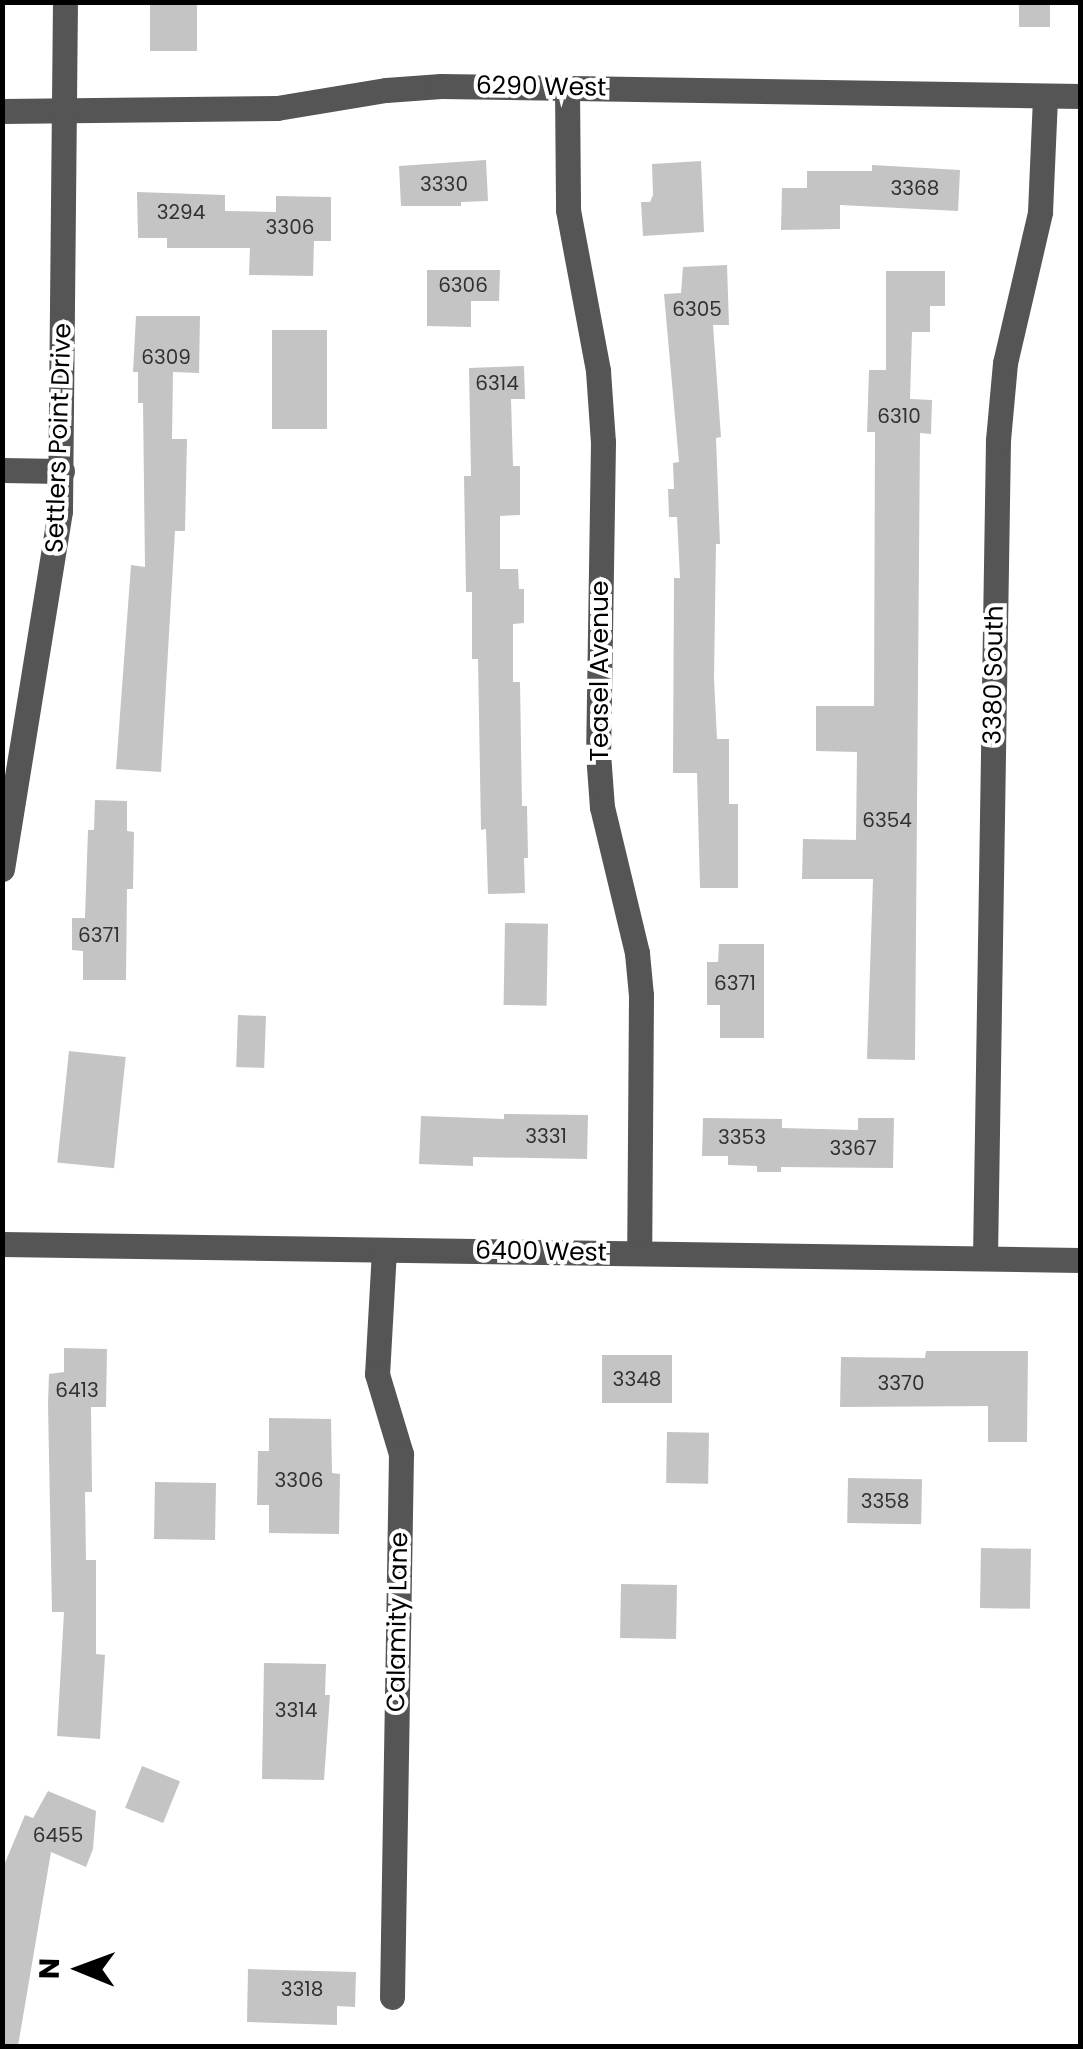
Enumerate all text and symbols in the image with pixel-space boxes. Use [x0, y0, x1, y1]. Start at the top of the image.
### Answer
street label: 6290 West [476, 71, 606, 103]
house number: 3330 [420, 172, 468, 196]
house number: 3368 [891, 176, 939, 200]
house number: 3294 [157, 200, 205, 224]
house number: 3306 [266, 215, 314, 239]
house number: 6306 [438, 273, 488, 297]
house number: 6305 [672, 297, 722, 321]
street label: Settlers Point Drive [40, 322, 78, 554]
house number: 6309 [141, 345, 191, 369]
house number: 6314 [475, 371, 519, 395]
house number: 6310 [877, 404, 921, 428]
street label: Teasel Avenue [585, 580, 615, 762]
street label: 3380 South [978, 605, 1010, 745]
house number: 6354 [862, 808, 912, 832]
house number: 6371 [78, 923, 120, 947]
house number: 6371 [714, 971, 756, 995]
house number: 3331 [525, 1124, 567, 1148]
house number: 3353 [718, 1125, 766, 1149]
house number: 3367 [829, 1136, 877, 1160]
street label: 6400 West [475, 1236, 607, 1268]
house number: 3348 [613, 1367, 661, 1391]
house number: 3370 [877, 1371, 925, 1395]
house number: 6413 [55, 1378, 99, 1402]
house number: 3306 [275, 1468, 323, 1492]
house number: 3358 [861, 1489, 909, 1513]
street label: Calamity Lane [381, 1532, 415, 1712]
house number: 3314 [275, 1698, 317, 1722]
house number: 6455 [33, 1823, 83, 1847]
north arrow [30, 1919, 130, 2019]
text: N [30, 1958, 69, 1979]
house number: 3318 [281, 1977, 323, 2001]

